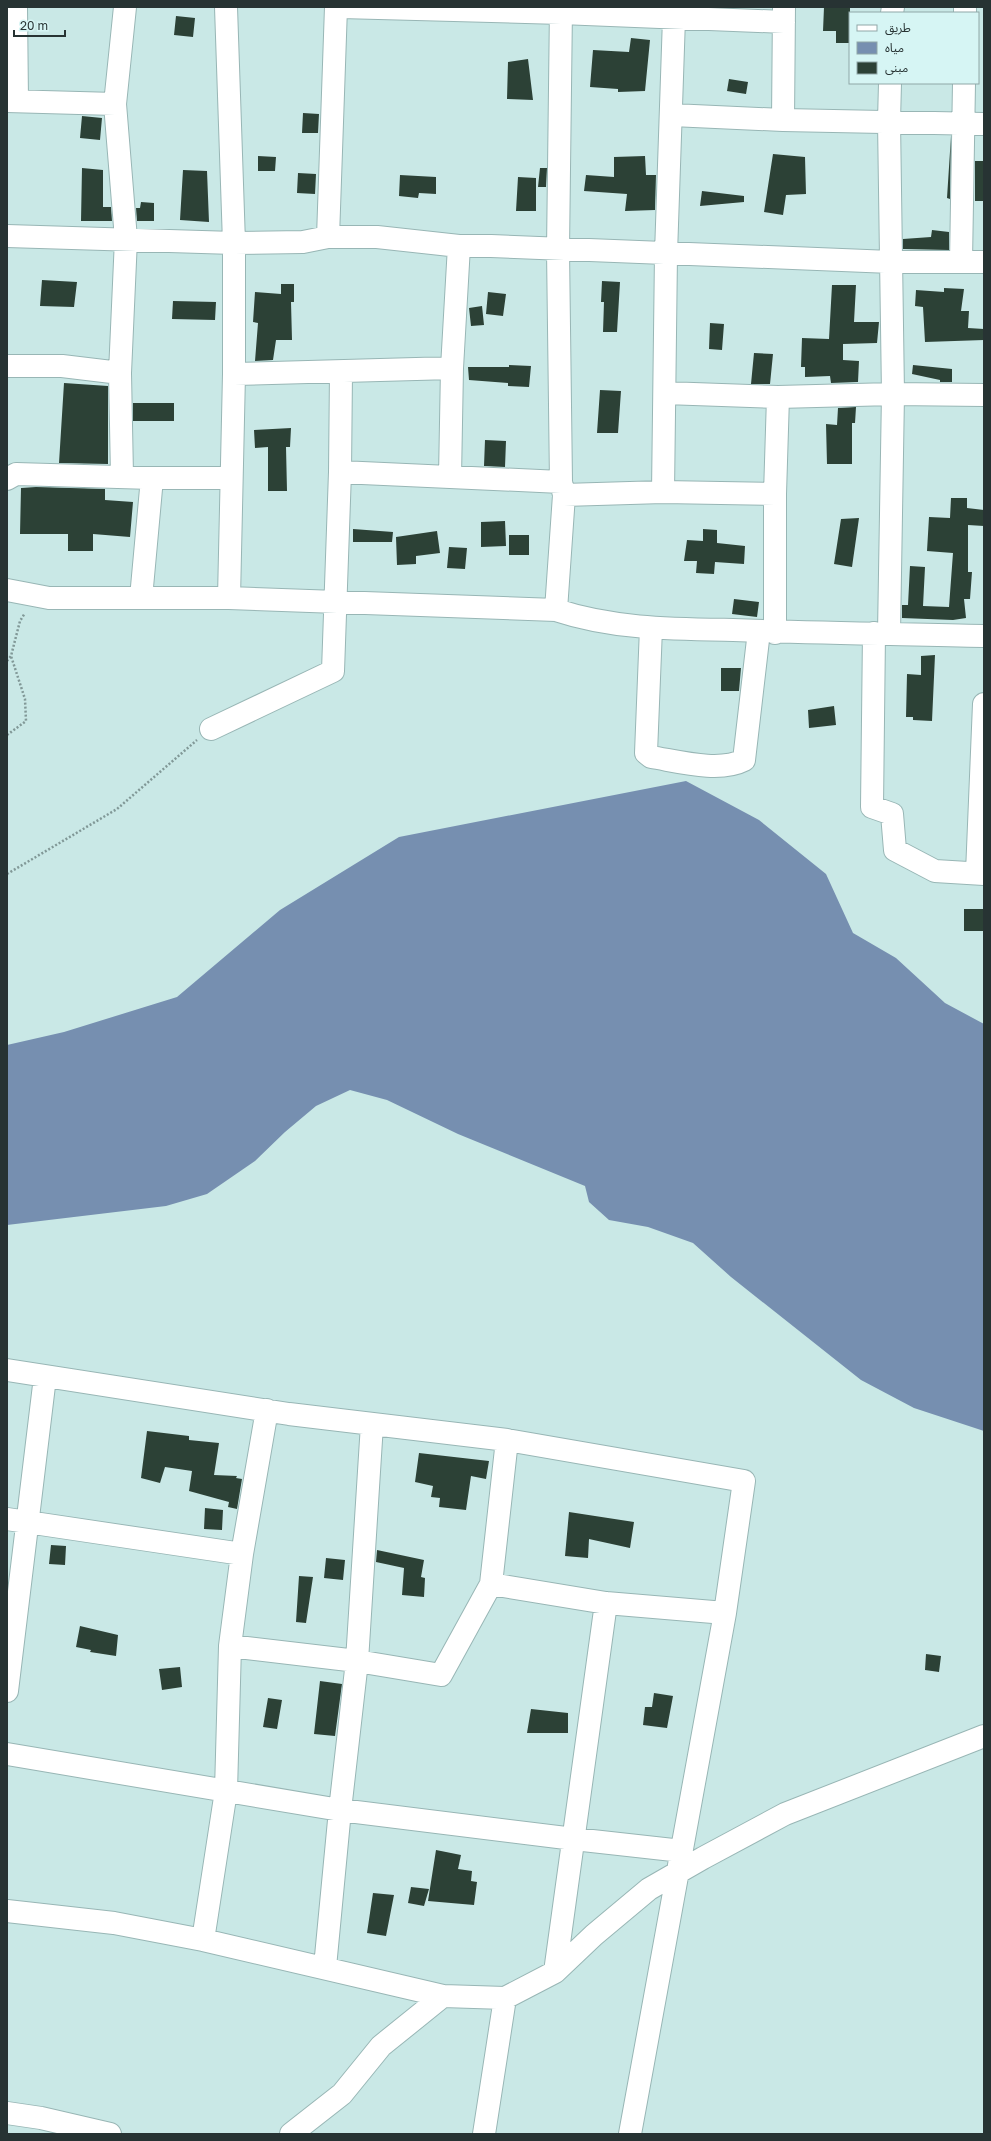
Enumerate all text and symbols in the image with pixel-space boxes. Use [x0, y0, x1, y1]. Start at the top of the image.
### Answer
scale bar [14, 12, 65, 38]
legend [849, 12, 979, 84]
text: 20 m [20, 18, 48, 33]
text: طريق [885, 20, 911, 36]
text: مياه [885, 40, 904, 55]
text: مبنى [885, 60, 908, 75]

